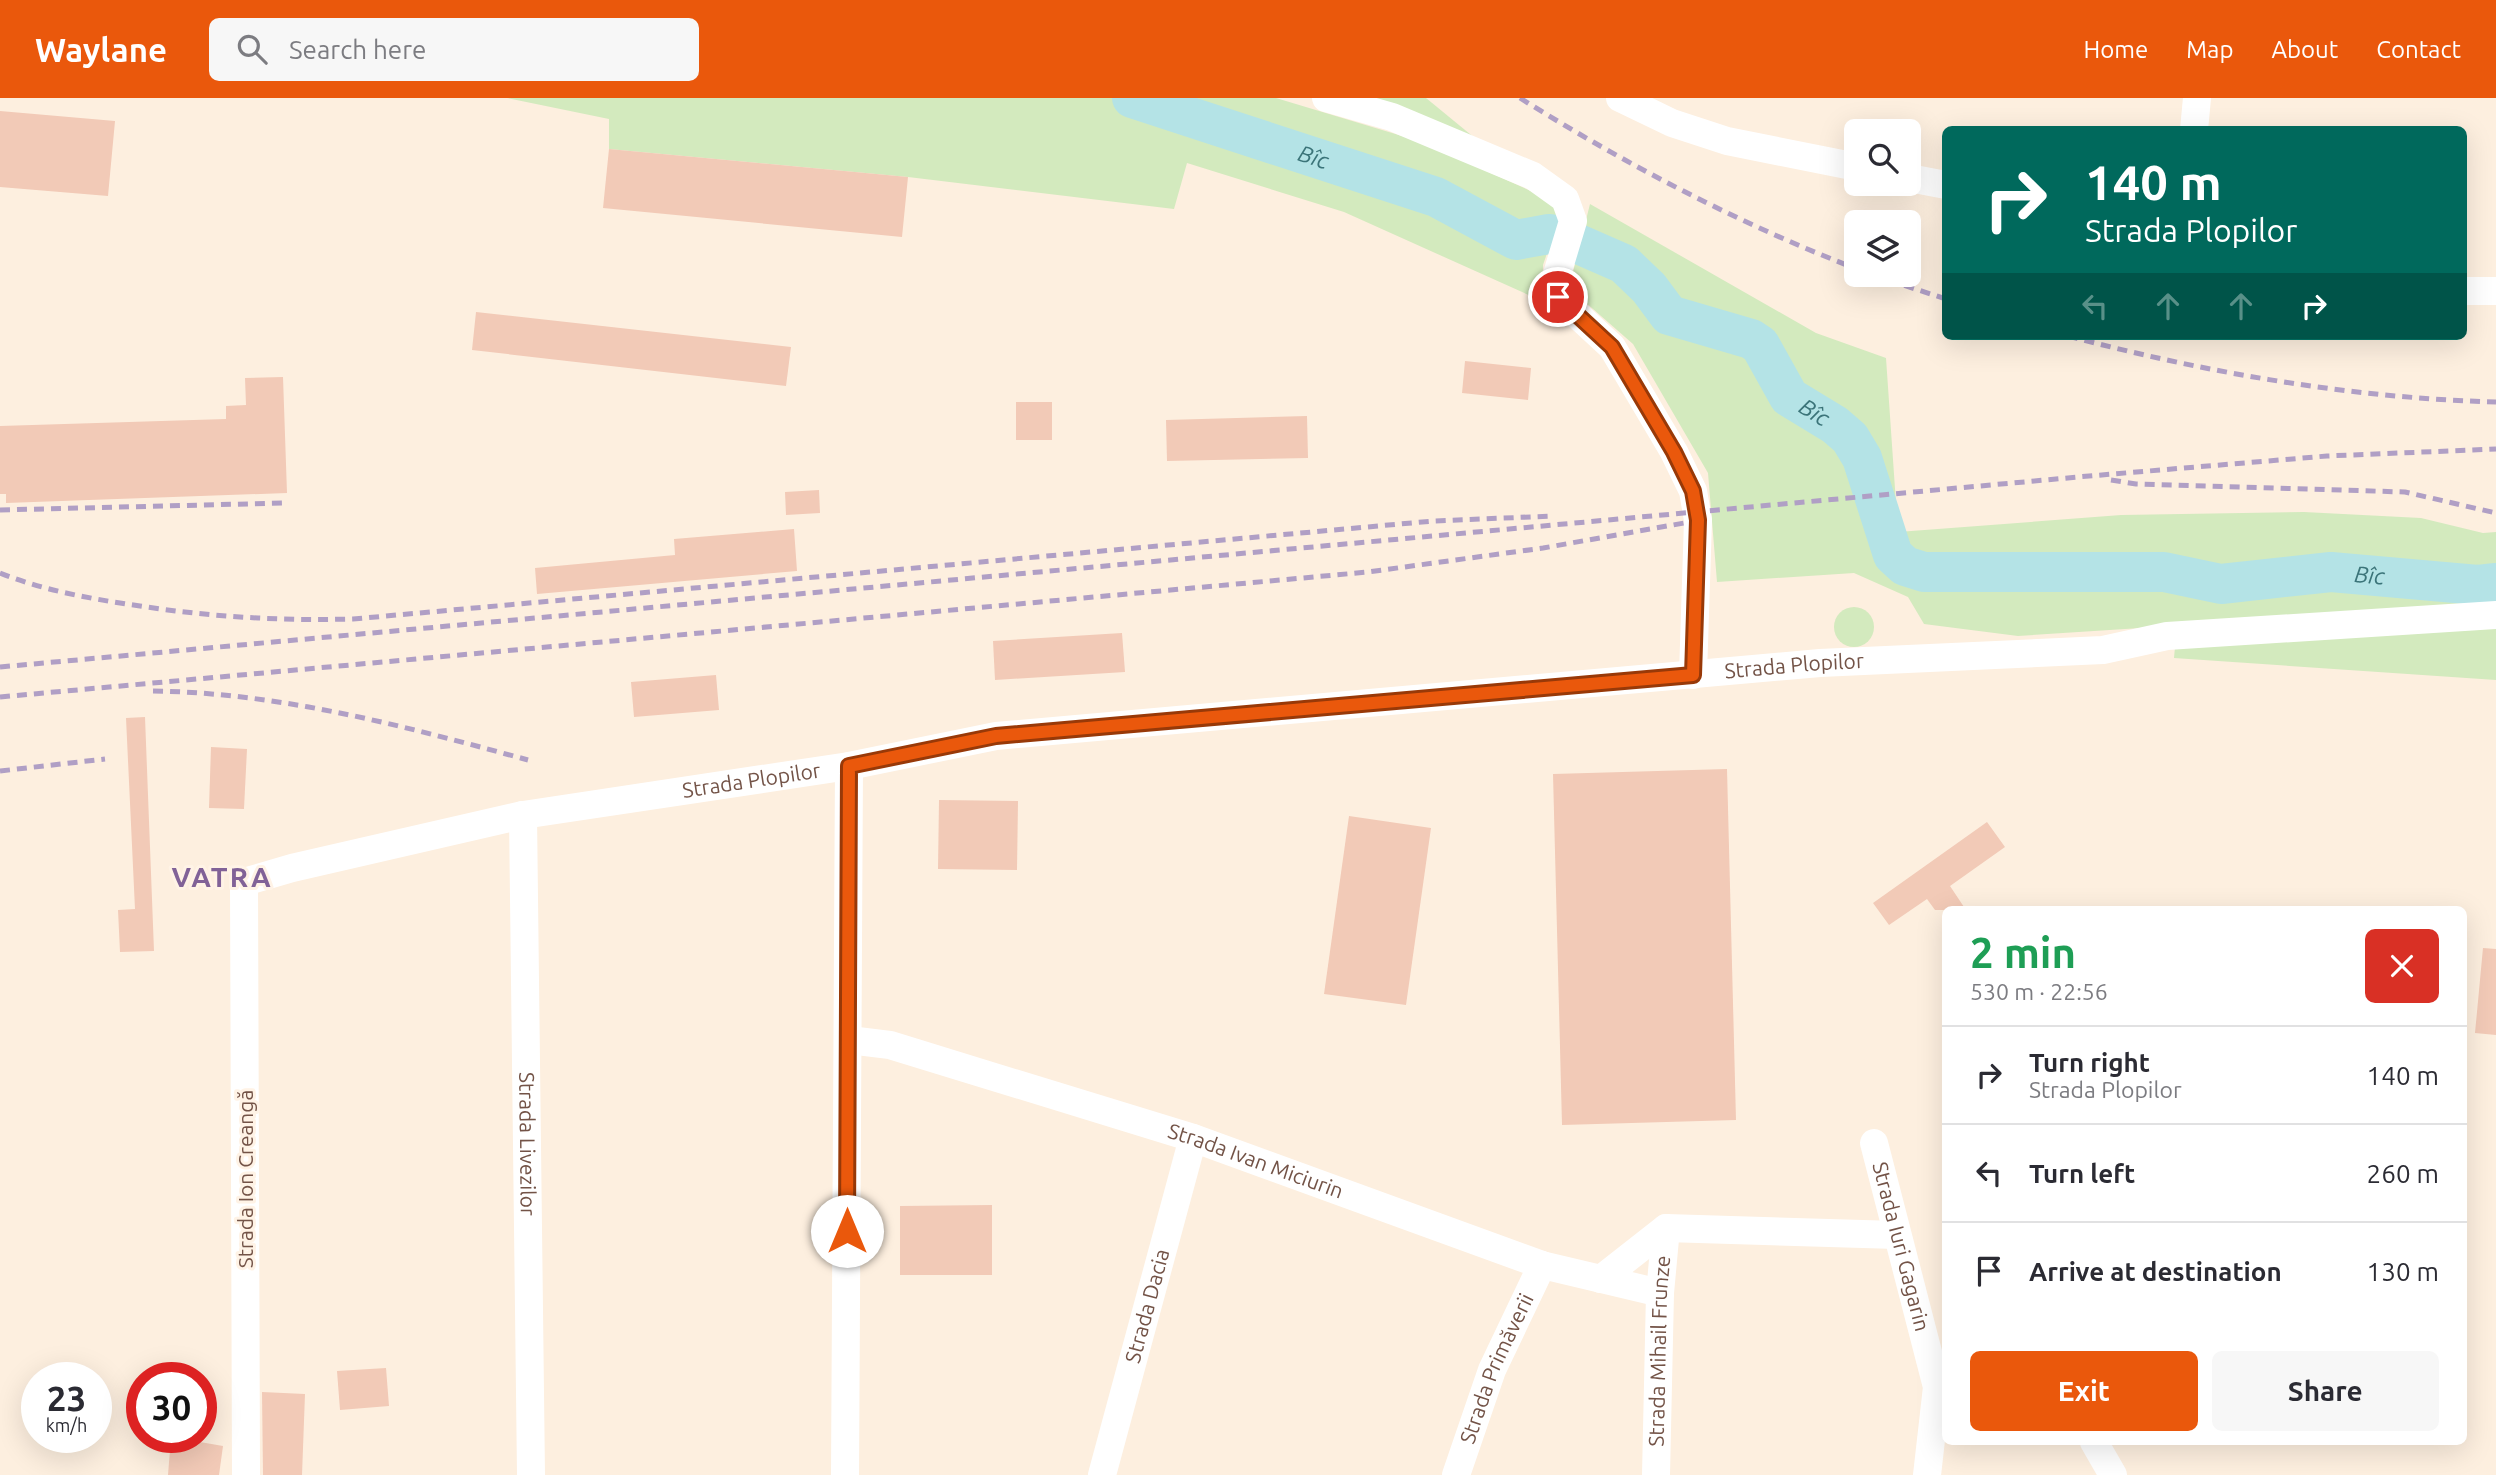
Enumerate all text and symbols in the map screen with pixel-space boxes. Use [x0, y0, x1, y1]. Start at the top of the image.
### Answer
search box [209, 18, 699, 81]
icon: search [233, 30, 271, 68]
text: Waylane [35, 31, 167, 68]
text: Search here [289, 35, 426, 64]
text: Home [2083, 36, 2148, 63]
text: Map [2186, 36, 2233, 63]
text: About [2271, 36, 2338, 63]
text: Contact [2376, 36, 2461, 63]
map controls [1844, 119, 1921, 287]
button: search [1844, 119, 1921, 196]
water label: Bîc [1295, 140, 1332, 173]
icon: right [1970, 154, 2061, 245]
text: 140 m [2085, 154, 2222, 209]
button: layers [1844, 210, 1921, 287]
text: Strada Plopilor [2085, 212, 2297, 248]
pin [1528, 267, 1588, 327]
icon: arrive [1539, 278, 1577, 316]
icon: left [2076, 287, 2114, 325]
icon: ahead [2149, 287, 2187, 325]
icon: ahead [2222, 287, 2260, 325]
icon: right [2295, 287, 2333, 325]
water label: Bîc [1795, 393, 1835, 431]
water label: Bîc [2353, 561, 2386, 589]
street label: Strada Plopilor [1724, 648, 1864, 682]
street label: Strada Plopilor [681, 757, 822, 802]
district label: VATRA [171, 861, 273, 892]
text: 2 min [1970, 929, 2076, 976]
button: close [2365, 929, 2439, 1003]
text: 530 m · 22:56 [1970, 979, 2108, 1004]
text: Turn right [2029, 1048, 2150, 1077]
icon: right [1970, 1056, 2008, 1094]
text: 140 m [2367, 1061, 2439, 1090]
street label: Strada Livezilor [515, 1072, 541, 1216]
text: Strada Plopilor [2029, 1077, 2182, 1102]
street label: Strada Ion Creangă [233, 1090, 257, 1268]
street label: Strada Ivan Miciurin [1165, 1118, 1347, 1203]
icon: left [1970, 1154, 2008, 1192]
street label: Strada Iuri Gagarin [1868, 1159, 1935, 1334]
text: Turn left [2029, 1159, 2135, 1188]
text: 260 m [2367, 1159, 2439, 1188]
position arrow [810, 1194, 884, 1268]
street label: Strada Dacia [1120, 1246, 1174, 1366]
icon: arrive [1970, 1252, 2008, 1290]
street label: Strada Mihail Frunze [1644, 1254, 1674, 1447]
text: Arrive at destination [2029, 1257, 2282, 1286]
text: 130 m [2367, 1257, 2439, 1286]
street label: Strada Primăverii [1455, 1289, 1538, 1447]
button: Exit [1970, 1351, 2198, 1431]
button: Share [2212, 1351, 2439, 1431]
speed limit sign: 30 [126, 1362, 217, 1453]
text: 23 [47, 1378, 86, 1418]
text: km/h [46, 1415, 87, 1435]

